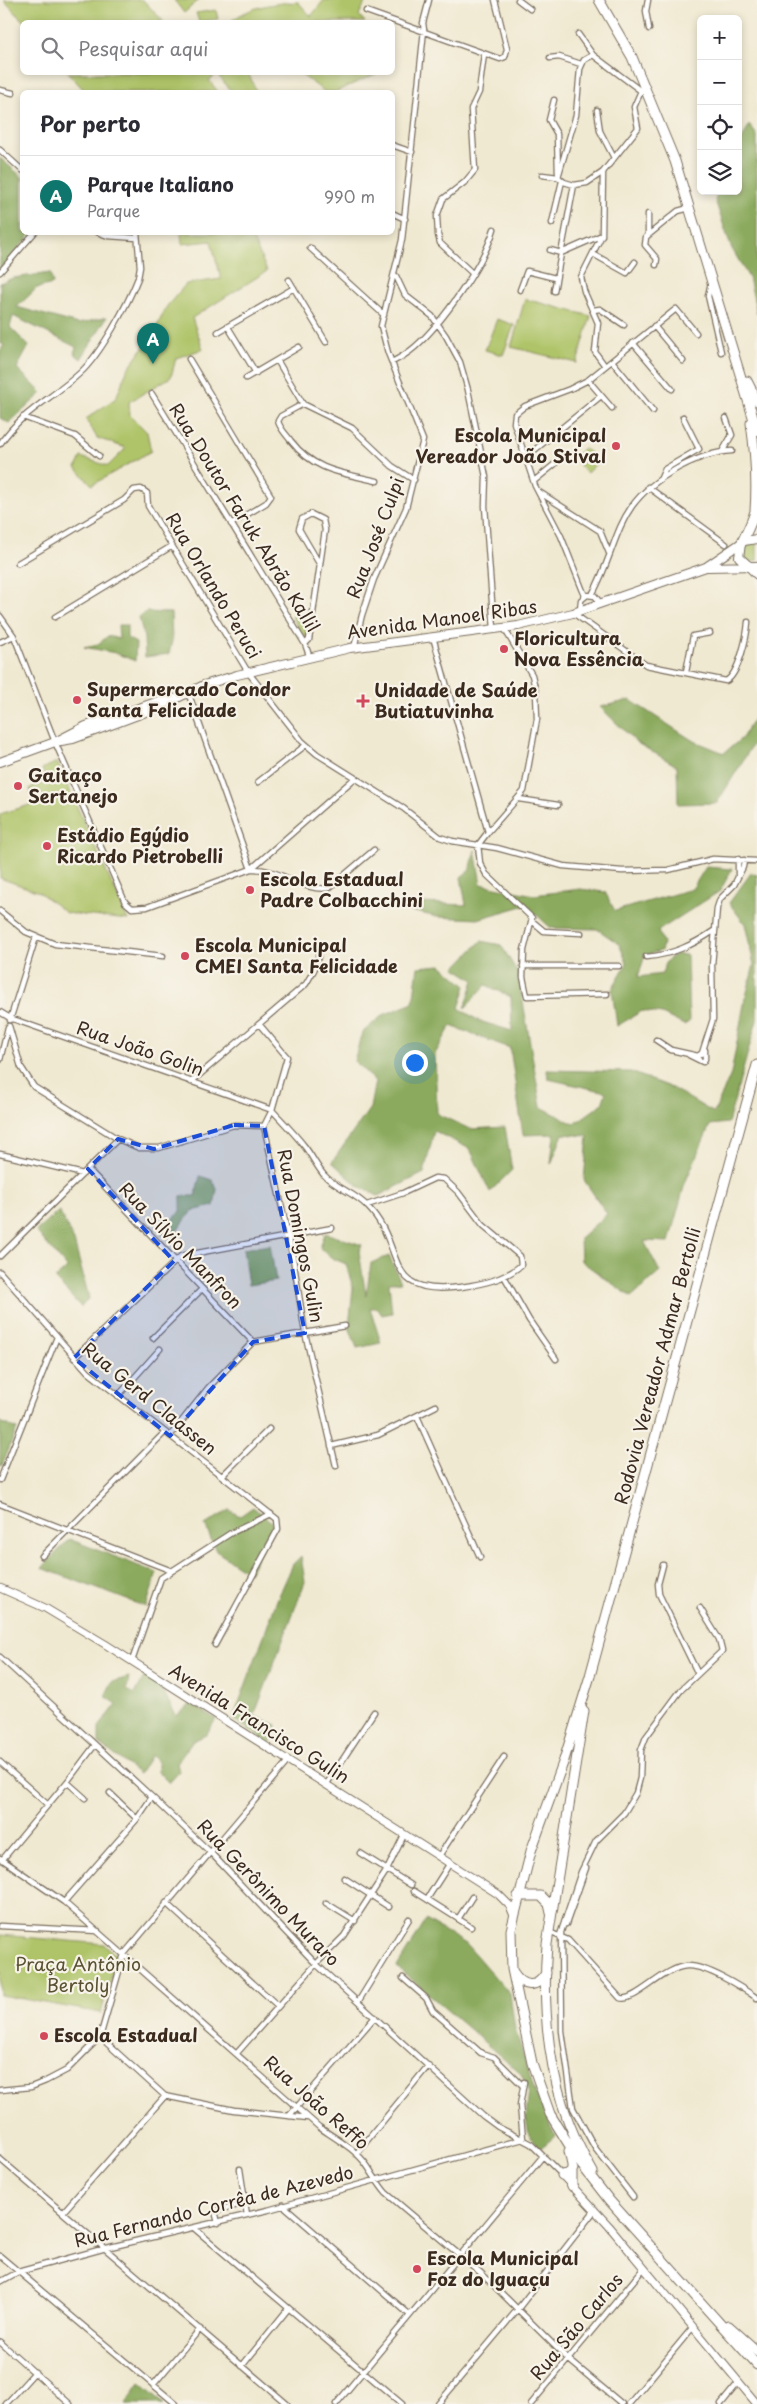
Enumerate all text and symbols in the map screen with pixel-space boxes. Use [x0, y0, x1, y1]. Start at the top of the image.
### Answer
map controls [697, 15, 742, 195]
button: + [697, 15, 742, 60]
search box [20, 20, 395, 75]
icon: search [38, 34, 66, 62]
text: Pesquisar aqui [78, 34, 208, 62]
button: − [697, 60, 742, 105]
button: locate [697, 105, 742, 150]
text: Por perto [40, 107, 140, 139]
button: layers [697, 150, 742, 195]
text: Parque Italiano [87, 170, 234, 198]
text: A [50, 184, 62, 208]
text: 990 m [324, 184, 375, 208]
text: Parque [87, 198, 140, 222]
pin: A [137, 323, 169, 364]
street label: Rua Doutor Faruk Abrão Kallil [163, 397, 327, 637]
place label: Escola Municipal Vereador João Stival [416, 421, 606, 469]
marker: Escola Municipal Vereador João Stival [610, 440, 622, 452]
street label: Rua José Culpi [339, 473, 410, 602]
street label: Rua Orlando Peruci [160, 507, 269, 663]
street label: Avenida Manoel Ribas [345, 592, 539, 645]
place label: Floricultura Nova Essência [514, 624, 645, 672]
marker: Floricultura Nova Essência [498, 643, 510, 655]
place label: Supermercado Condor Santa Felicidade [87, 675, 291, 723]
place label: Unidade de Saúde Butiatuvinha [374, 676, 538, 724]
marker: Supermercado Condor Santa Felicidade [71, 694, 83, 706]
marker: Unidade de Saúde Butiatuvinha [356, 694, 370, 708]
place label: Gaitaço Sertanejo [28, 761, 118, 809]
marker: Gaitaço Sertanejo [12, 780, 24, 792]
place label: Estádio Egýdio Ricardo Pietrobelli [57, 821, 223, 869]
marker: Estádio Egýdio Ricardo Pietrobelli [41, 840, 53, 852]
place label: Escola Estadual Padre Colbacchini [260, 865, 423, 913]
marker: Escola Estadual Padre Colbacchini [244, 884, 256, 896]
place label: Escola Municipal CMEI Santa Felicidade [195, 931, 398, 979]
marker: Escola Municipal CMEI Santa Felicidade [179, 950, 191, 962]
street label: Rua João Golin [73, 1013, 208, 1082]
your location [402, 1050, 428, 1076]
street label: Rua Domingos Gulin [271, 1147, 332, 1325]
street label: Rua Sílvio Manfron [113, 1176, 249, 1314]
street label: Rodovia Vereador Admar Bertolli [607, 1224, 707, 1507]
street label: Rua Gerd Claassen [77, 1335, 223, 1461]
street label: Avenida Francisco Gulin [164, 1656, 355, 1789]
street label: Rua Gerônimo Muraro [192, 1812, 347, 1972]
park label: Praça Antônio Bertoly [15, 1950, 141, 1998]
place label: Escola Estadual [54, 2021, 197, 2048]
marker: Escola Estadual [38, 2030, 50, 2042]
street label: Rua João Reffo [258, 2048, 376, 2155]
street label: Rua Fernando Corrêa de Azevedo [71, 2158, 356, 2253]
place label: Escola Municipal Foz do Iguaçu [427, 2244, 579, 2292]
marker: Escola Municipal Foz do Iguaçu [411, 2263, 423, 2275]
street label: Rua São Carlos [523, 2267, 629, 2385]

